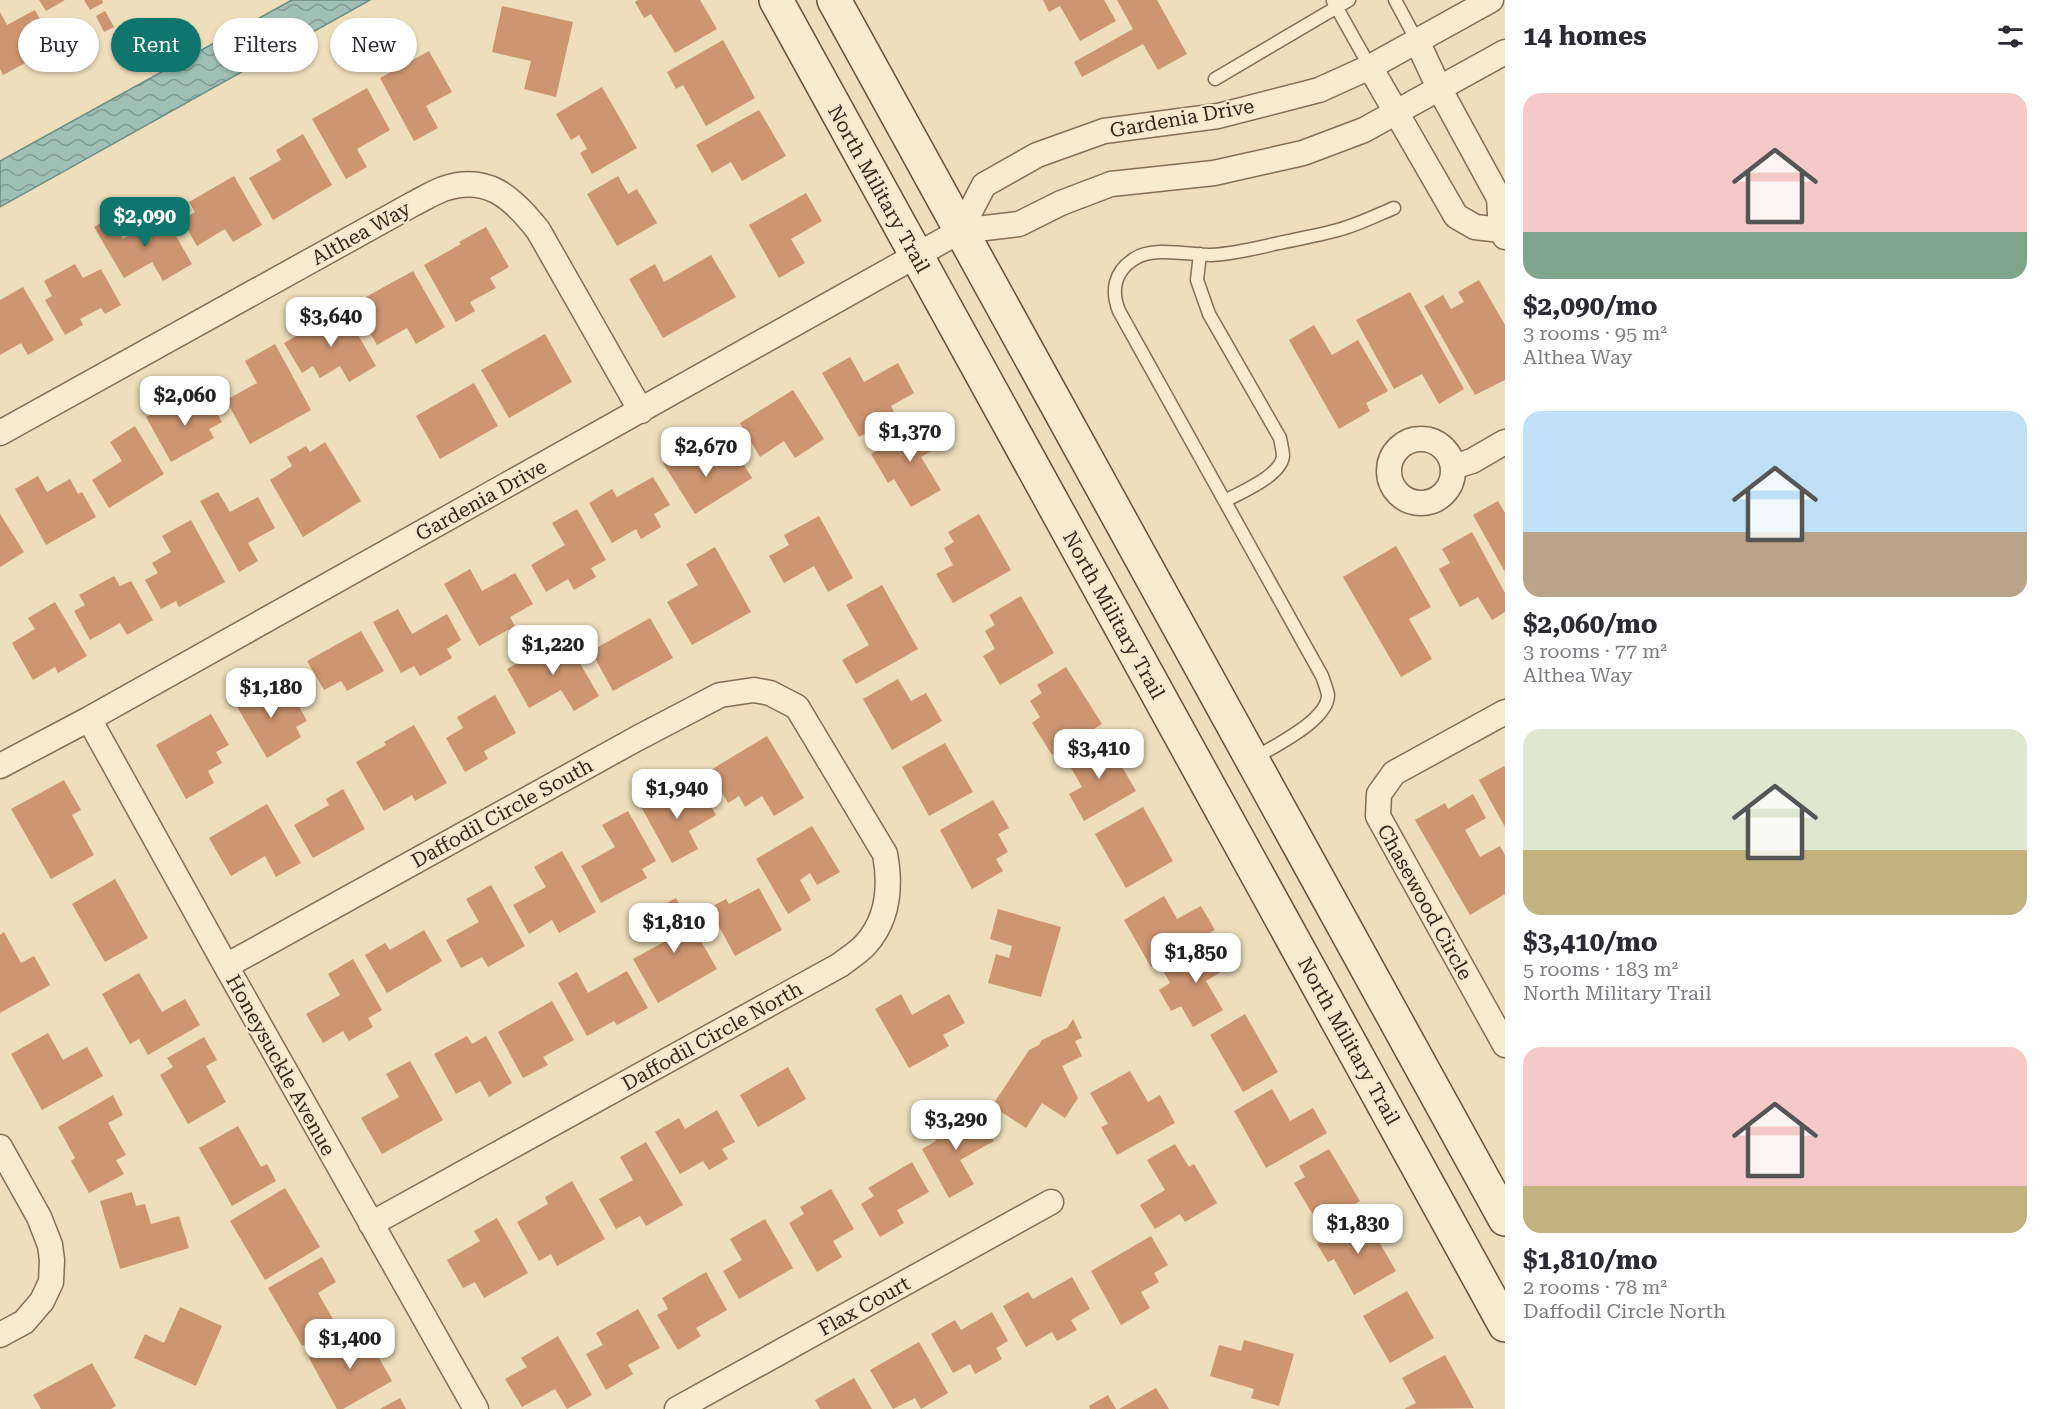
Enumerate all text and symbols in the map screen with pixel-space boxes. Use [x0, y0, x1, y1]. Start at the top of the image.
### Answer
chip: Buy [18, 18, 99, 72]
chip: Rent [111, 18, 201, 72]
chip: Filters [213, 18, 318, 72]
chip: New [330, 18, 417, 72]
icon: filters [1994, 20, 2027, 53]
text: 14 homes [1523, 21, 1647, 51]
street label: Gardenia Drive [1108, 94, 1256, 142]
street label: North Military Trail [823, 101, 935, 277]
icon: home [1721, 132, 1829, 240]
street label: Althea Way [307, 196, 415, 270]
pin: $2,090 [96, 197, 194, 248]
text: $2,090 [114, 204, 176, 228]
text: $2,090/mo [1523, 291, 1658, 321]
pin: $3,640 [282, 297, 380, 348]
text: $3,640 [300, 304, 362, 328]
text: 3 rooms · 95 m² [1523, 321, 1667, 345]
text: Althea Way [1523, 345, 1632, 369]
pin: $2,060 [136, 376, 234, 427]
text: $2,060 [154, 383, 216, 407]
pin: $1,370 [861, 412, 959, 463]
text: $1,370 [879, 419, 941, 443]
pin: $2,670 [657, 427, 755, 478]
text: $2,670 [675, 434, 737, 458]
icon: home [1721, 450, 1829, 558]
street label: Gardenia Drive [411, 454, 551, 546]
street label: North Military Trail [1058, 527, 1170, 703]
text: $2,060/mo [1523, 609, 1658, 639]
pin: $1,220 [504, 625, 602, 676]
text: $1,220 [522, 632, 584, 656]
text: 3 rooms · 77 m² [1523, 639, 1667, 663]
text: Althea Way [1523, 663, 1632, 687]
pin: $1,180 [222, 668, 320, 719]
text: $1,180 [240, 675, 302, 699]
pin: $3,410 [1050, 729, 1148, 780]
text: $3,410 [1068, 736, 1130, 760]
street label: Daffodil Circle South [407, 753, 597, 873]
icon: home [1721, 768, 1829, 876]
pin: $1,940 [628, 769, 726, 820]
text: $1,940 [646, 776, 708, 800]
street label: Chasewood Circle [1372, 820, 1478, 984]
pin: $1,810 [625, 903, 723, 954]
text: $1,810 [643, 910, 705, 934]
text: $3,410/mo [1523, 927, 1658, 957]
pin: $1,850 [1147, 933, 1245, 984]
text: $1,850 [1165, 940, 1227, 964]
street label: North Military Trail [1293, 953, 1405, 1129]
text: 5 rooms · 183 m² [1523, 957, 1678, 981]
street label: Honeysuckle Avenue [221, 970, 341, 1160]
street label: Daffodil Circle North [617, 976, 807, 1096]
text: North Military Trail [1523, 981, 1711, 1005]
icon: home [1721, 1086, 1829, 1194]
pin: $3,290 [907, 1100, 1005, 1151]
text: $3,290 [925, 1107, 987, 1131]
pin: $1,830 [1309, 1204, 1407, 1255]
text: $1,830 [1327, 1211, 1389, 1235]
text: $1,810/mo [1523, 1245, 1658, 1275]
street label: Flax Court [814, 1271, 914, 1341]
text: 2 rooms · 78 m² [1523, 1275, 1667, 1299]
text: Daffodil Circle North [1523, 1299, 1726, 1323]
pin: $1,400 [301, 1319, 399, 1370]
text: $1,400 [319, 1326, 381, 1350]

